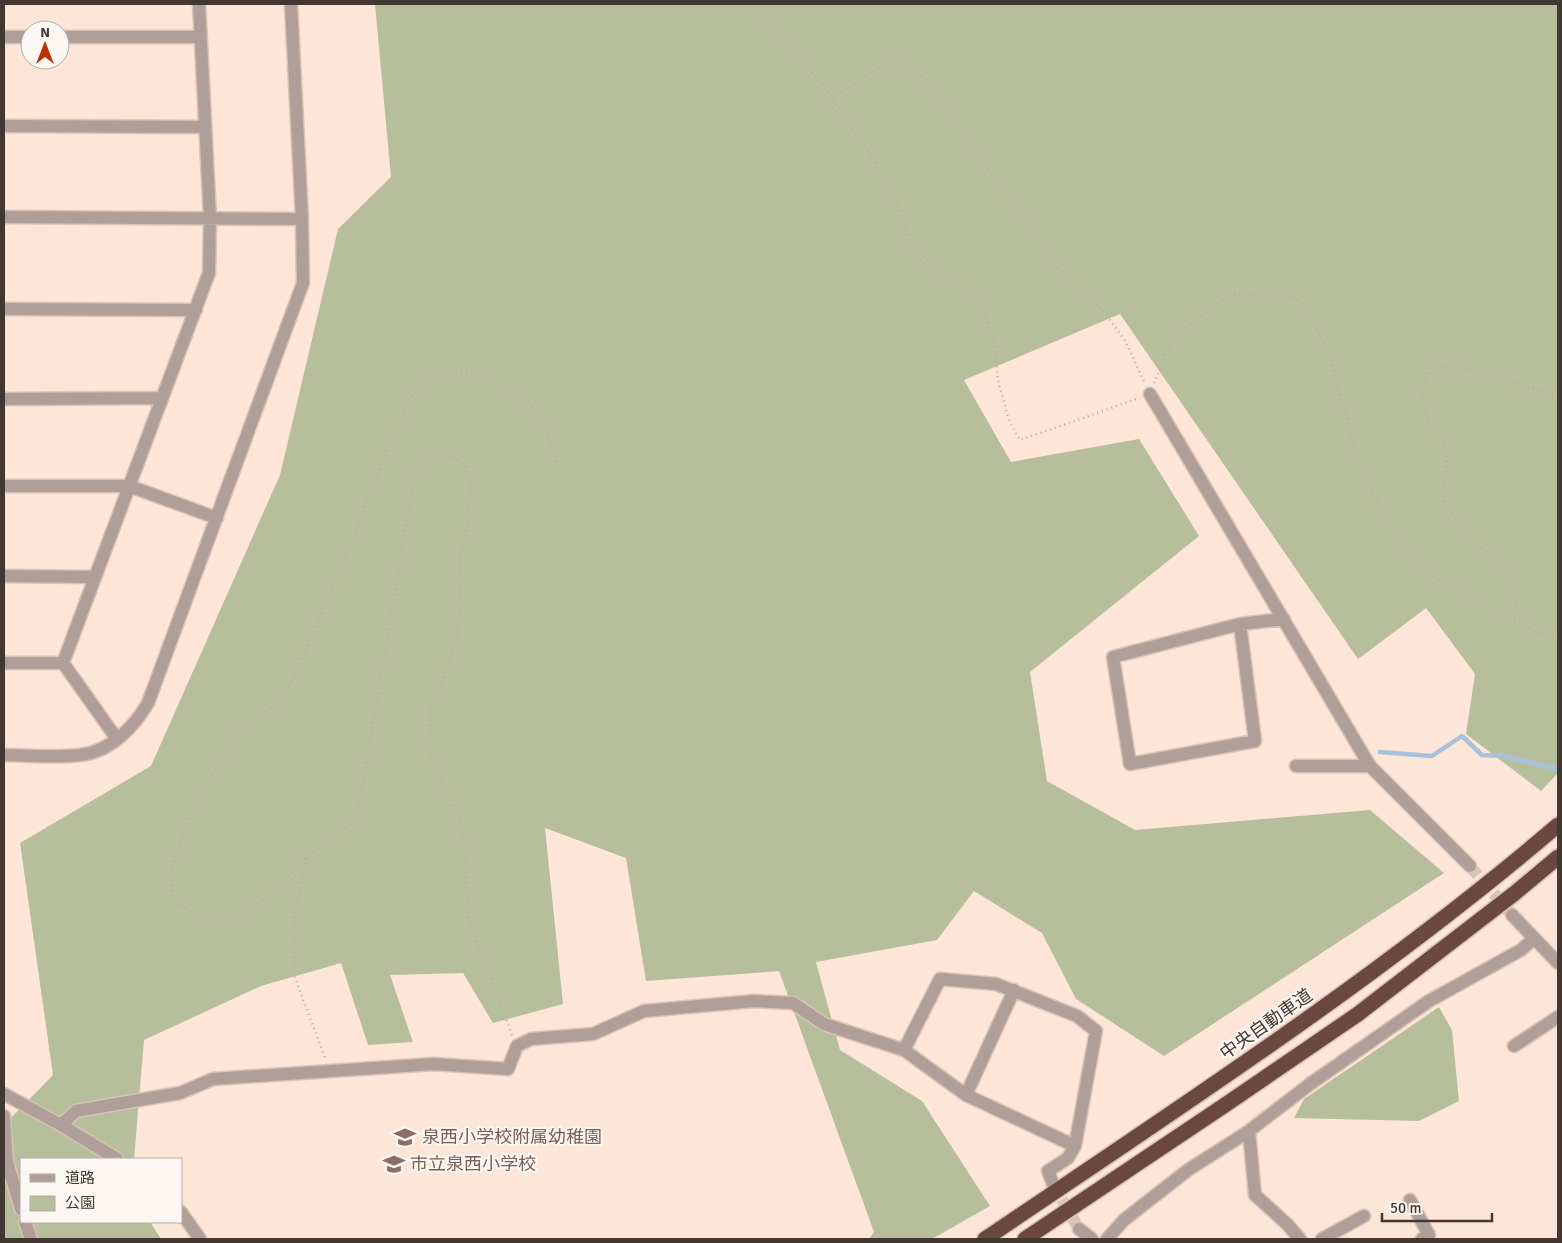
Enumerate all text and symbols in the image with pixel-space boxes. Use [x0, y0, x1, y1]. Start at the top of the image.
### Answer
north arrow [20, 20, 70, 70]
text: N [40, 24, 50, 41]
street label: 中央自動車道 [1215, 984, 1317, 1064]
school or university icon: 泉西小学校附属幼稚園 [392, 1124, 418, 1150]
place label: 泉西小学校附属幼稚園 [422, 1126, 602, 1148]
school or university icon: 市立泉西小学校 [381, 1151, 407, 1177]
place label: 市立泉西小学校 [410, 1153, 536, 1175]
legend [20, 1158, 182, 1223]
text: 道路 [65, 1169, 95, 1187]
scale bar [1382, 1190, 1492, 1222]
text: 公園 [65, 1194, 95, 1212]
text: 50 m [1390, 1199, 1421, 1217]

